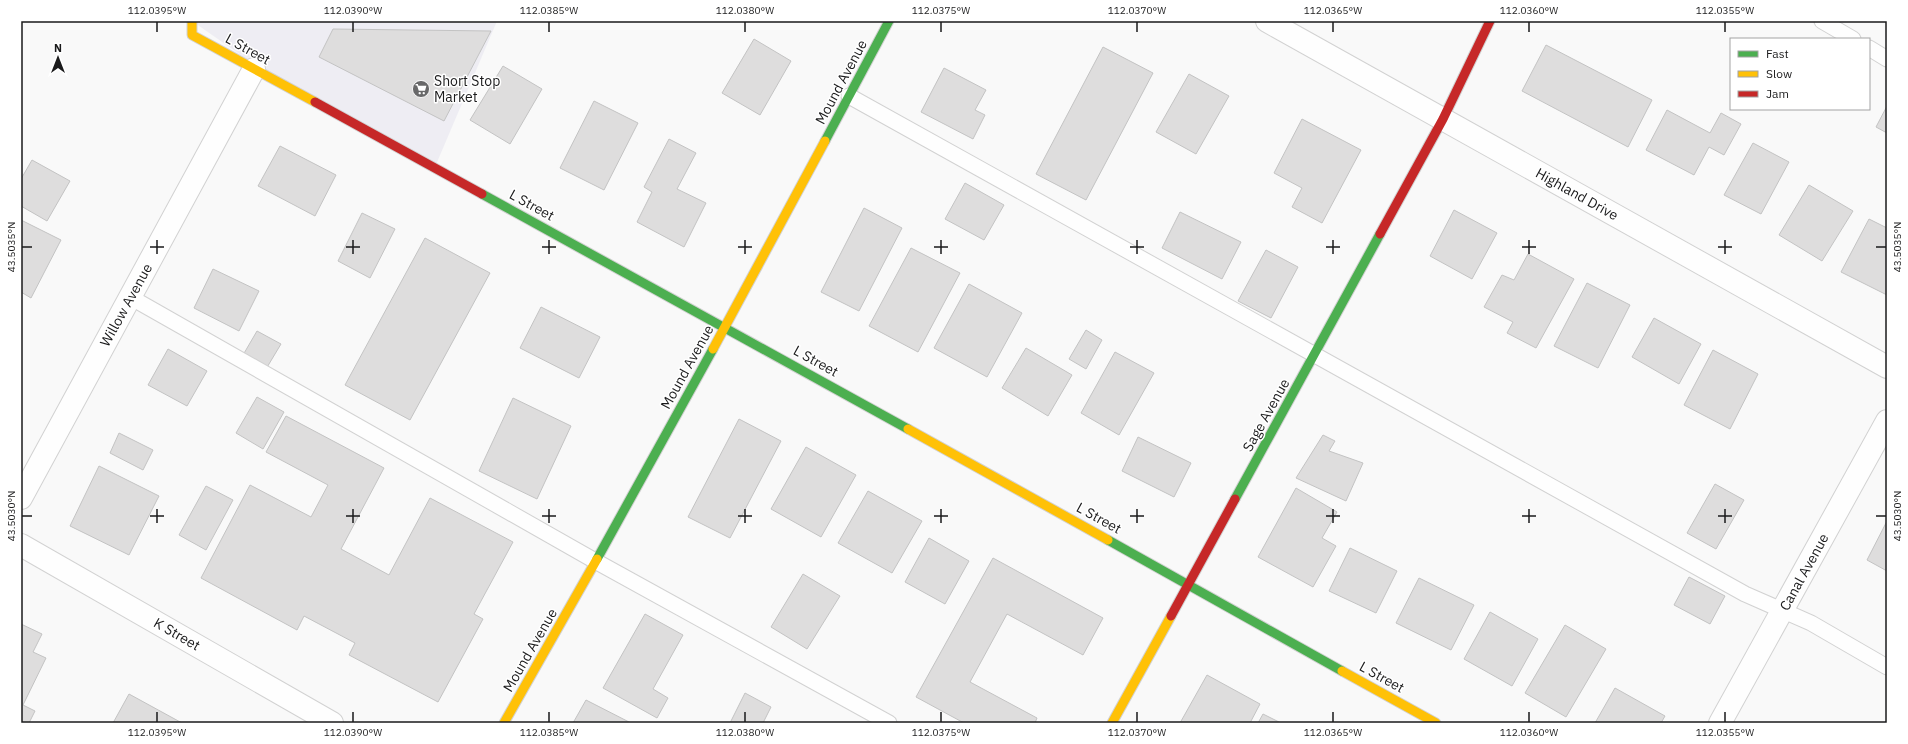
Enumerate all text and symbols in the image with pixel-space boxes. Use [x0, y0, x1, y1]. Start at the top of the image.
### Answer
text: 112.0395°W [128, 4, 186, 17]
text: 112.0390°W [324, 4, 382, 17]
text: 112.0385°W [520, 4, 578, 17]
text: 112.0380°W [716, 4, 774, 17]
text: 112.0375°W [912, 4, 970, 17]
text: 112.0370°W [1108, 4, 1166, 17]
text: 112.0365°W [1304, 4, 1362, 17]
text: 112.0360°W [1500, 4, 1558, 17]
text: 112.0355°W [1696, 4, 1754, 17]
street label: L Street [222, 29, 274, 69]
street label: Mound Avenue [811, 36, 871, 127]
north arrow [38, 38, 78, 78]
legend [1730, 38, 1870, 110]
text: N [54, 41, 62, 55]
text: Fast [1766, 46, 1789, 61]
text: Slow [1766, 66, 1792, 81]
place label: Short Stop Market [434, 72, 500, 106]
supermarket icon: Short Stop Market [411, 79, 431, 99]
text: Jam [1766, 86, 1789, 101]
street label: Highland Drive [1532, 164, 1622, 224]
street label: L Street [506, 185, 558, 225]
text: 43.5035°N [5, 222, 18, 272]
text: 43.5035°N [1891, 222, 1904, 272]
street label: Willow Avenue [96, 260, 156, 350]
street label: Mound Avenue [657, 322, 718, 412]
street label: L Street [790, 341, 842, 381]
street label: Sage Avenue [1239, 375, 1294, 455]
text: 43.5030°N [5, 491, 18, 541]
text: 43.5030°N [1891, 491, 1904, 541]
street label: L Street [1073, 498, 1125, 538]
street label: Canal Avenue [1775, 530, 1833, 614]
street label: Mound Avenue [499, 605, 561, 695]
street label: K Street [151, 614, 203, 654]
street label: L Street [1356, 657, 1408, 697]
text: 112.0395°W [128, 726, 186, 739]
text: 112.0390°W [324, 726, 382, 739]
text: 112.0385°W [520, 726, 578, 739]
text: 112.0380°W [716, 726, 774, 739]
text: 112.0375°W [912, 726, 970, 739]
text: 112.0370°W [1108, 726, 1166, 739]
text: 112.0365°W [1304, 726, 1362, 739]
text: 112.0360°W [1500, 726, 1558, 739]
text: 112.0355°W [1696, 726, 1754, 739]

